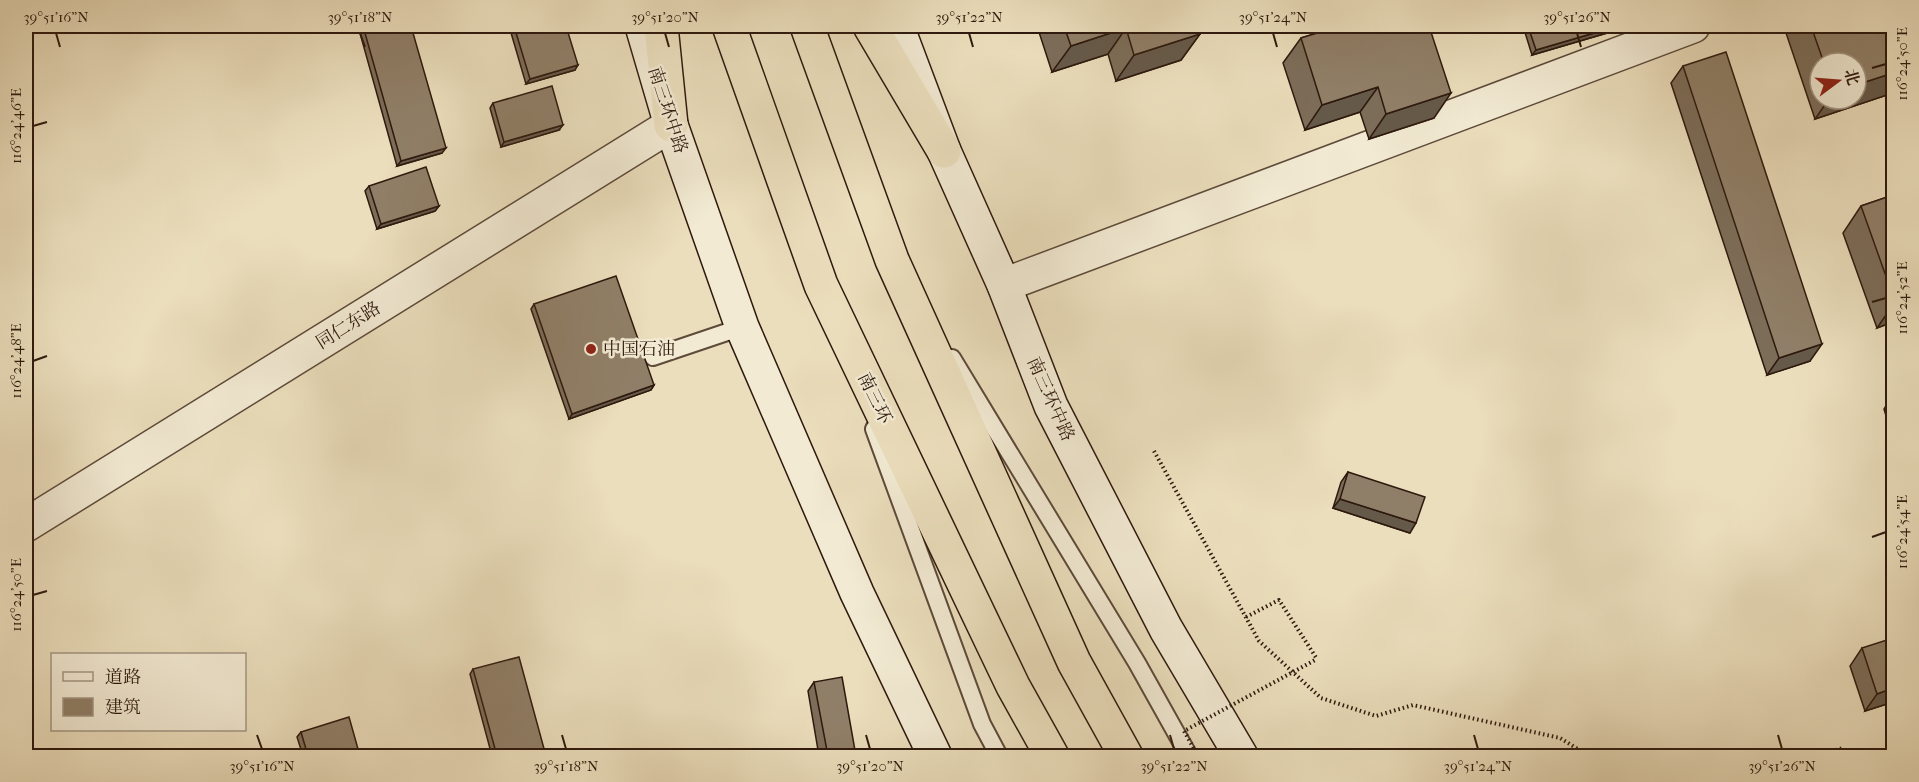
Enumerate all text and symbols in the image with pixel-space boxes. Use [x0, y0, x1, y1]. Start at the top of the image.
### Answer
text: 39°51'16"N [23, 8, 89, 26]
text: 39°51'18"N [328, 8, 393, 26]
text: 39°51'20"N [631, 8, 699, 26]
text: 39°51'22"N [935, 8, 1003, 26]
text: 39°51'24"N [1239, 8, 1308, 26]
text: 39°51'26"N [1543, 8, 1611, 26]
text: 116°24'50"E [1893, 27, 1911, 101]
north arrow [1808, 51, 1868, 111]
street label: 南三环中路 [644, 64, 691, 156]
text: 北 [1841, 67, 1863, 87]
text: 116°24'46"E [7, 88, 25, 164]
text: 116°24'52"E [1893, 261, 1911, 335]
street label: 同仁东路 [312, 297, 384, 353]
text: 116°24'48"E [7, 323, 25, 399]
place label: 中国石油 [603, 339, 675, 360]
marker: 中国石油 [584, 342, 598, 356]
street label: 南三环中路 [1023, 354, 1078, 445]
street label: 南三环 [853, 369, 896, 427]
text: 116°24'54"E [1893, 495, 1911, 569]
text: 116°24'50"E [7, 558, 25, 632]
legend [51, 653, 246, 731]
text: 道路 [105, 667, 141, 688]
text: 建筑 [105, 697, 141, 718]
text: 39°51'16"N [229, 757, 295, 775]
text: 39°51'18"N [534, 757, 599, 775]
text: 39°51'20"N [836, 757, 904, 775]
text: 39°51'22"N [1140, 757, 1208, 775]
text: 39°51'24"N [1444, 757, 1513, 775]
text: 39°51'26"N [1748, 757, 1816, 775]

